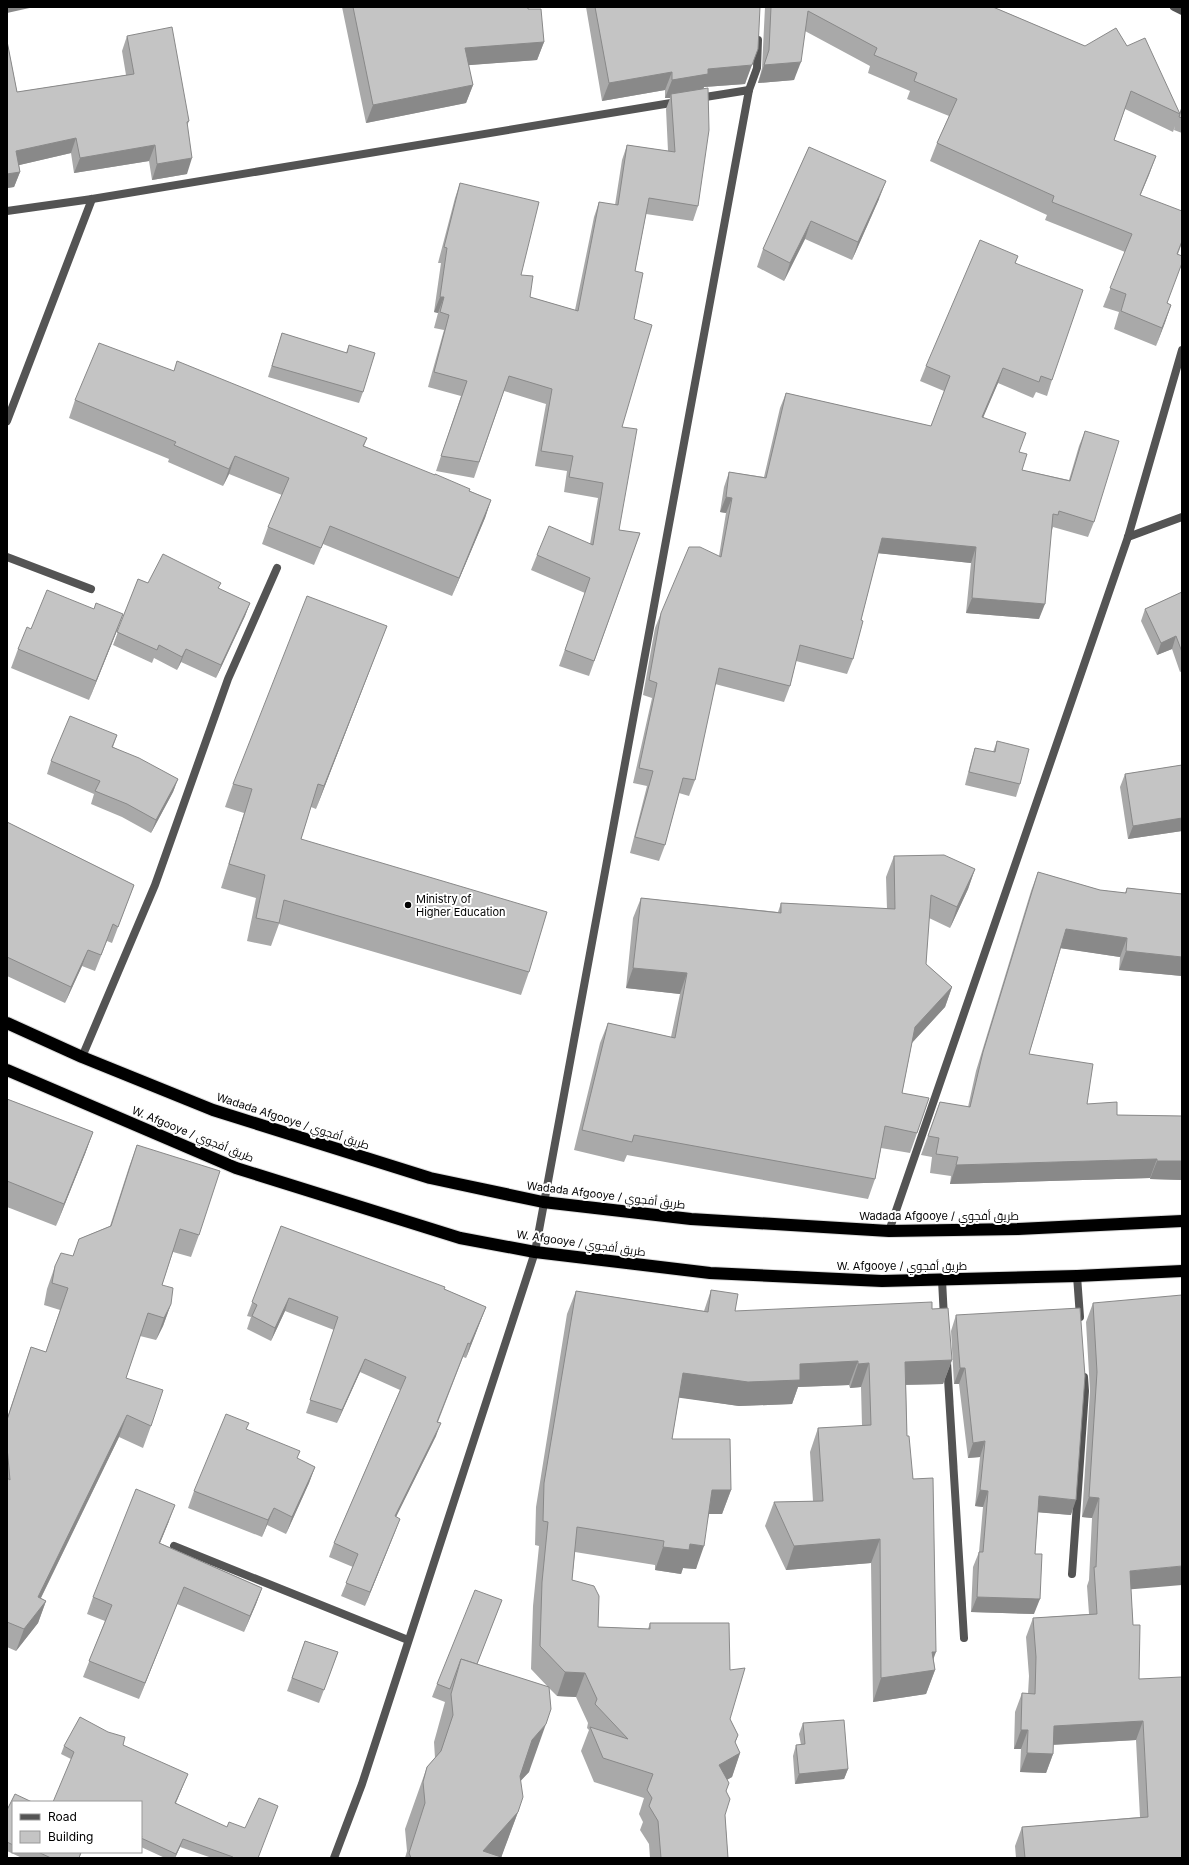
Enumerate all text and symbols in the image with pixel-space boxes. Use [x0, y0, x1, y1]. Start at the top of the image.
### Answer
place label: Ministry of Higher Education [416, 892, 506, 919]
marker: Ministry of Higher Education [403, 900, 413, 910]
street label: Wadada Afgooye / طريق أفجوي [214, 1090, 371, 1154]
street label: W. Afgooye / طريق أفجوي [129, 1103, 256, 1167]
street label: Wadada Afgooye / طريق أفجوي [526, 1178, 686, 1214]
street label: Wadada Afgooye / طريق أفجوي [859, 1209, 1019, 1225]
street label: W. Afgooye / طريق أفجوي [515, 1227, 647, 1261]
street label: W. Afgooye / طريق أفجوي [837, 1259, 967, 1275]
legend [12, 1801, 142, 1853]
text: Road [48, 1809, 77, 1824]
text: Building [48, 1829, 93, 1844]

